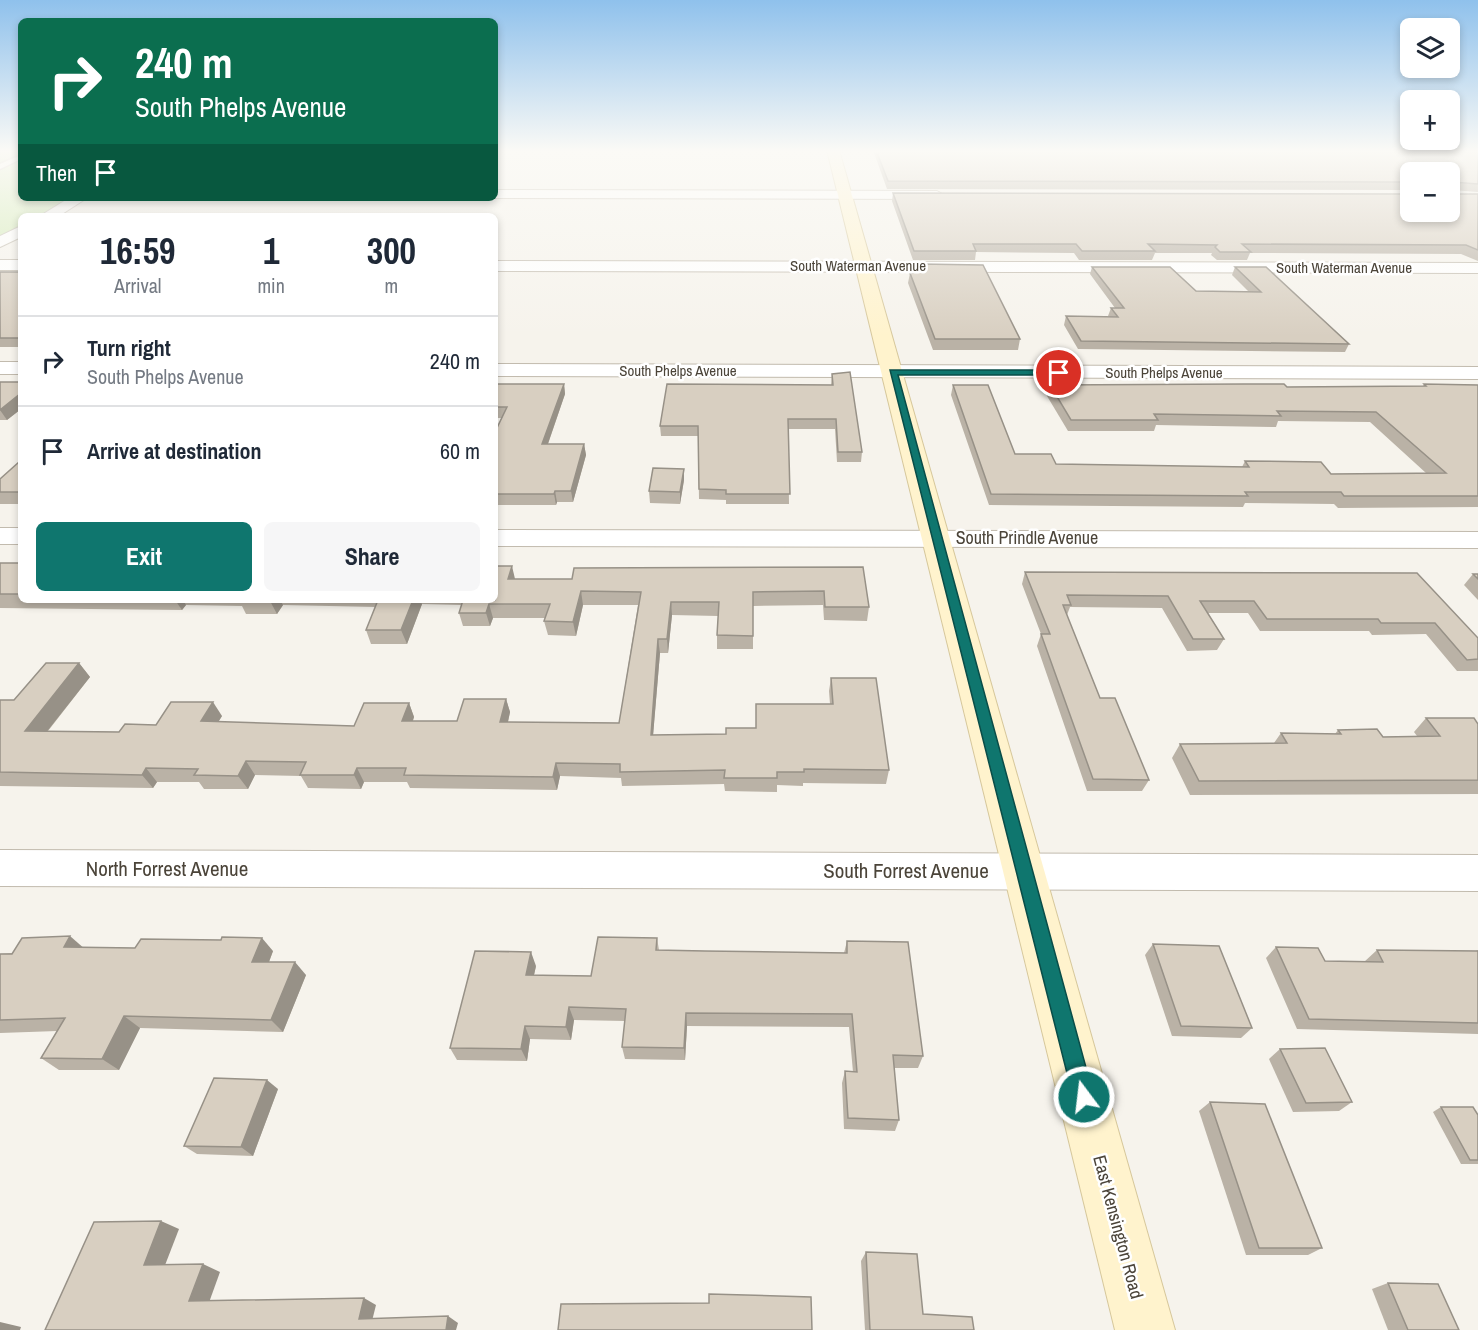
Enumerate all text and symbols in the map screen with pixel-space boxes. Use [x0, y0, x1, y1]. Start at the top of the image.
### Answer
map controls [1400, 18, 1460, 222]
button: layers [1400, 18, 1460, 78]
text: 240 m [135, 35, 233, 91]
icon: right [36, 42, 114, 120]
text: South Phelps Avenue [135, 89, 346, 125]
button: + [1400, 90, 1460, 150]
icon: arrive [89, 156, 122, 189]
text: Then [36, 158, 77, 188]
button: − [1400, 162, 1460, 222]
text: 16:59 [100, 227, 175, 275]
text: 1 [263, 227, 279, 275]
text: 300 [367, 227, 416, 275]
street label: South Waterman Avenue [790, 255, 926, 276]
street label: South Waterman Avenue [1276, 257, 1412, 278]
text: Arrival [114, 272, 161, 299]
text: min [257, 272, 285, 299]
text: m [385, 272, 398, 299]
text: Turn right [87, 333, 171, 363]
icon: right [36, 345, 69, 378]
text: 240 m [430, 346, 480, 376]
pin [1033, 347, 1084, 398]
icon: arrive [1042, 356, 1075, 389]
street label: South Phelps Avenue [619, 360, 737, 381]
street label: South Phelps Avenue [1105, 362, 1223, 383]
text: South Phelps Avenue [87, 363, 244, 390]
icon: arrive [36, 435, 69, 468]
text: Arrive at destination [87, 436, 261, 466]
text: 60 m [440, 436, 480, 466]
button: Exit [36, 522, 252, 591]
button: Share [264, 522, 480, 591]
street label: South Prindle Avenue [956, 525, 1098, 550]
street label: North Forrest Avenue [86, 854, 248, 883]
street label: South Forrest Avenue [823, 856, 989, 885]
position arrow [1052, 1065, 1116, 1129]
street label: East Kensington Road [1087, 1152, 1150, 1301]

